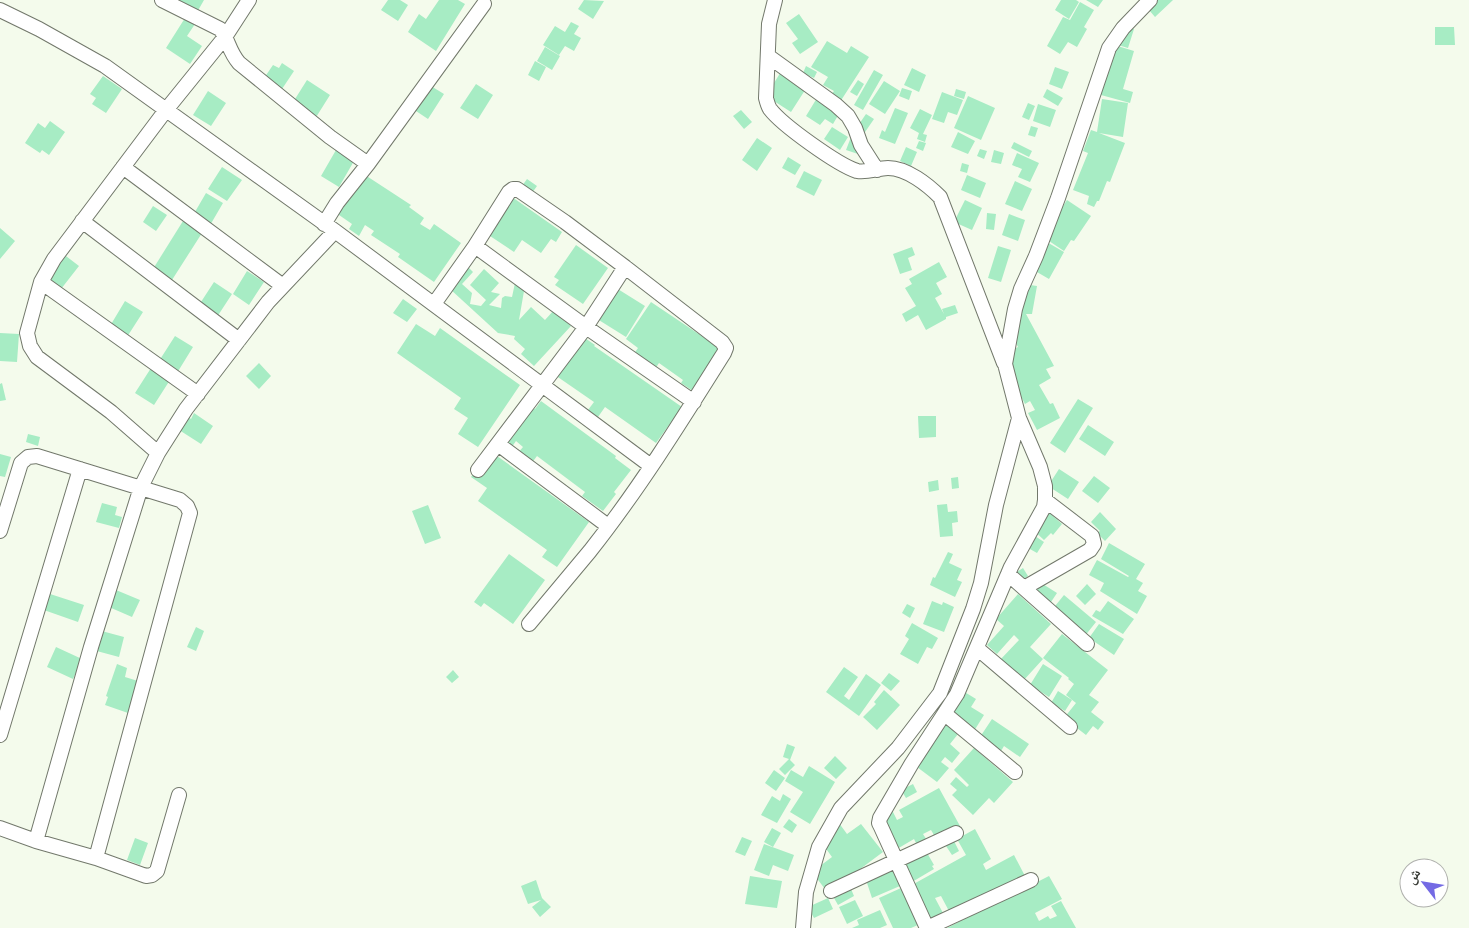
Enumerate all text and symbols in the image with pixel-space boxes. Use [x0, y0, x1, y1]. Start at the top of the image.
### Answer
north arrow [1399, 858, 1449, 908]
text: ش [1401, 865, 1424, 887]

